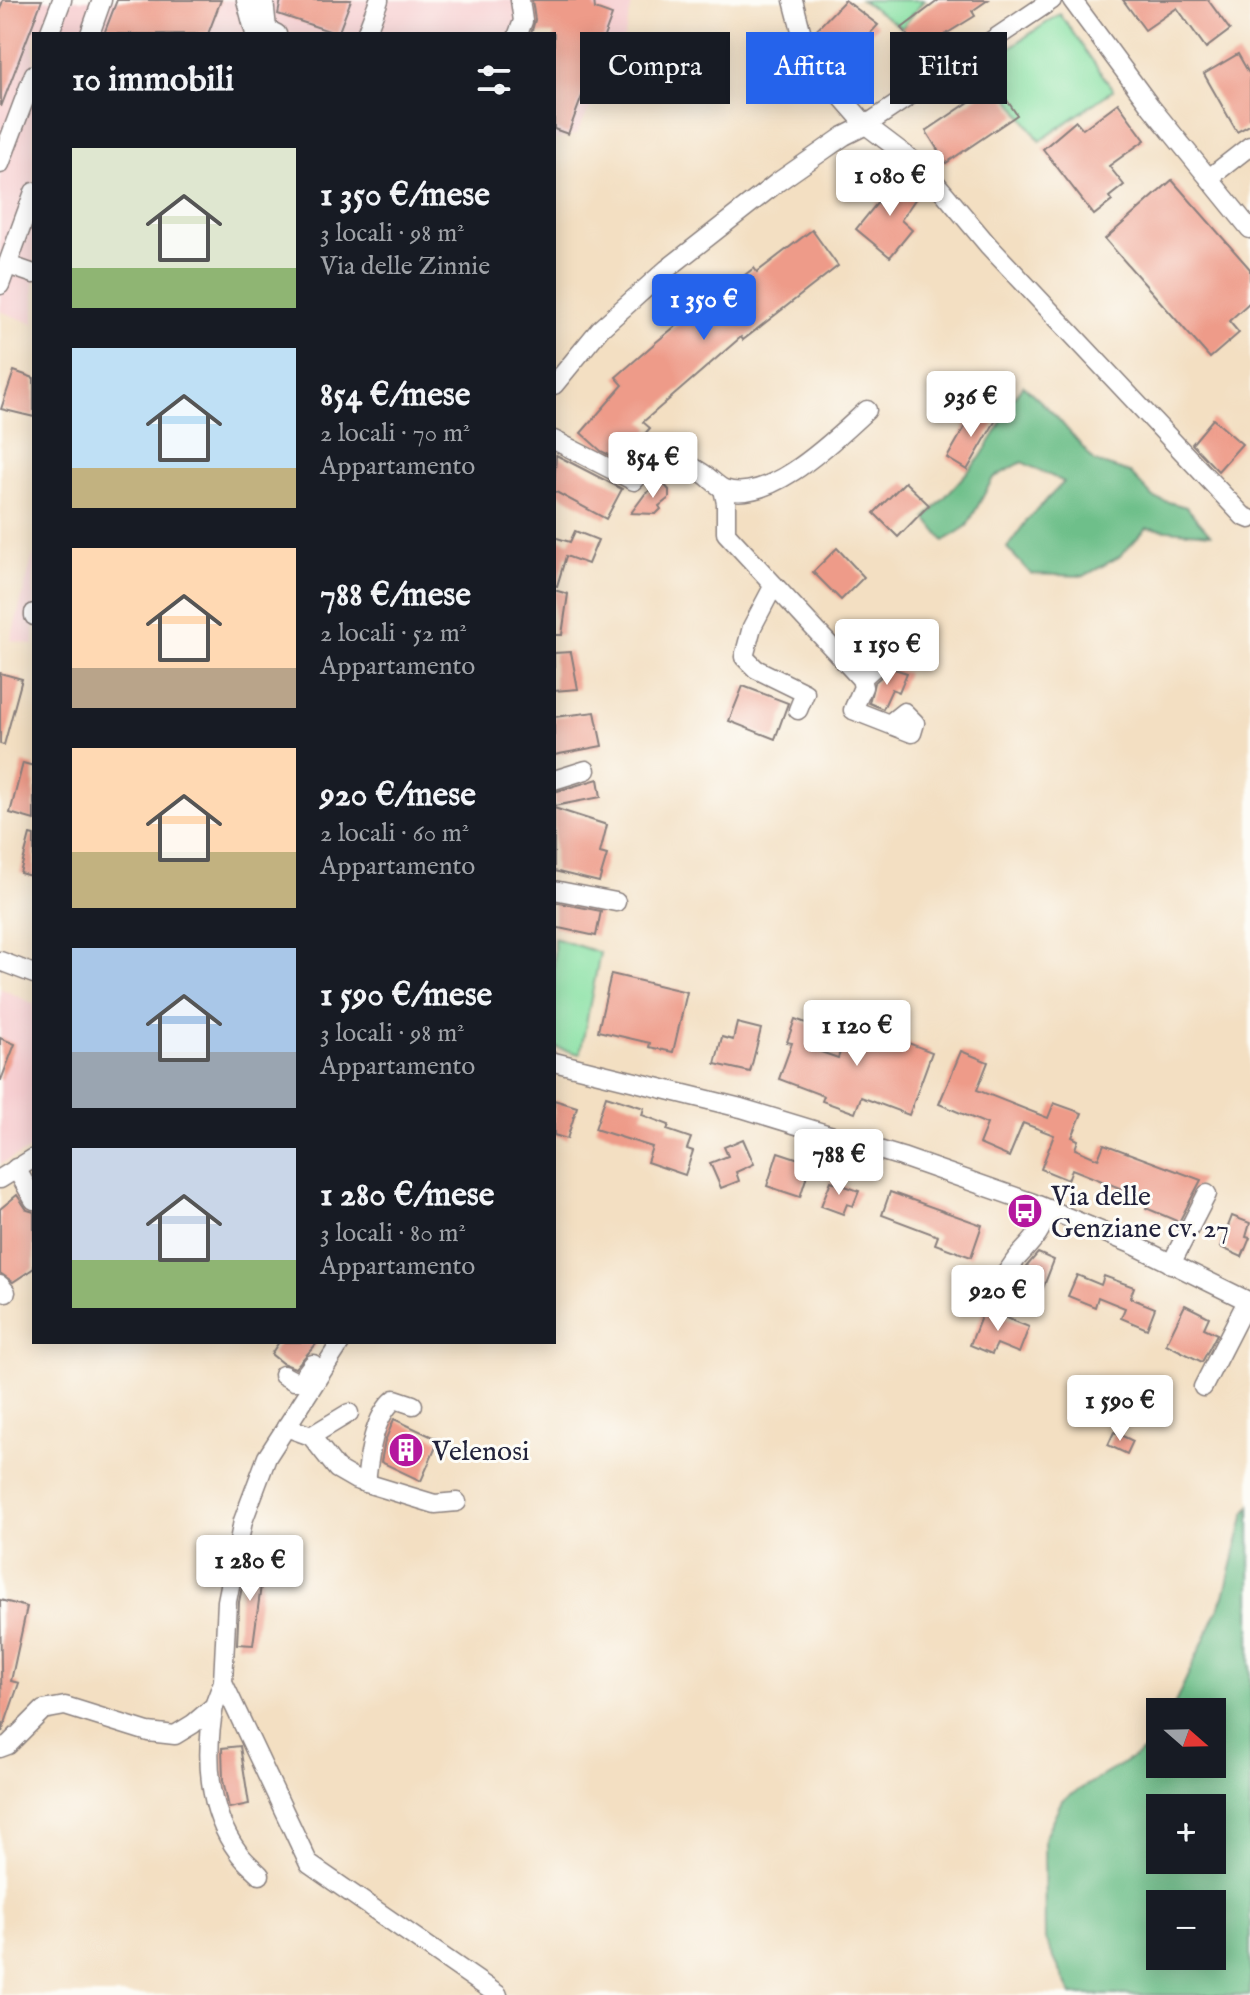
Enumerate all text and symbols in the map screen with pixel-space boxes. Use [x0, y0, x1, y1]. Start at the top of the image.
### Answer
chip: Compra [580, 32, 730, 104]
chip: Affitta [746, 32, 874, 104]
chip: Filtri [890, 32, 1007, 104]
icon: filters [472, 58, 516, 102]
text: 10 immobili [72, 59, 234, 102]
pin: 1 080 € [816, 150, 964, 218]
text: 1 080 € [854, 159, 926, 192]
text: 1 350 €/mese [320, 174, 490, 217]
icon: home [136, 180, 232, 276]
text: 3 locali · 98 m² [320, 217, 465, 250]
text: Via delle Zinnie [320, 250, 490, 283]
pin: 1 350 € [630, 274, 778, 342]
text: 1 350 € [670, 283, 738, 316]
pin: 936 € [915, 371, 1027, 439]
text: 854 €/mese [320, 374, 470, 417]
icon: home [136, 380, 232, 476]
text: 936 € [945, 380, 997, 413]
text: 2 locali · 70 m² [320, 417, 470, 450]
pin: 854 € [597, 432, 709, 500]
text: 854 € [626, 441, 680, 474]
text: Appartamento [320, 450, 475, 483]
text: 788 €/mese [320, 574, 471, 617]
icon: home [136, 580, 232, 676]
text: 2 locali · 52 m² [320, 617, 467, 650]
pin: 1 150 € [813, 619, 961, 687]
text: 1 150 € [853, 628, 921, 661]
text: Appartamento [320, 650, 475, 683]
text: 920 €/mese [320, 774, 476, 817]
icon: home [136, 780, 232, 876]
text: 2 locali · 60 m² [320, 817, 469, 850]
text: Appartamento [320, 850, 475, 883]
text: 1 590 €/mese [320, 974, 492, 1017]
icon: home [136, 980, 232, 1076]
pin: 1 120 € [783, 1000, 931, 1068]
text: 1 120 € [822, 1009, 892, 1042]
text: 3 locali · 98 m² [320, 1017, 465, 1050]
text: Appartamento [320, 1050, 475, 1083]
pin: 788 € [783, 1129, 895, 1197]
text: 788 € [812, 1138, 866, 1171]
text: 1 280 €/mese [320, 1174, 494, 1217]
icon: home [136, 1180, 232, 1276]
place label: Via delle Genziane cv. 27 [1050, 1180, 1229, 1247]
bus stop icon: Via delle Genziane cv. 27 [1006, 1192, 1044, 1230]
text: 3 locali · 80 m² [320, 1217, 466, 1250]
text: Appartamento [320, 1250, 475, 1283]
pin: 920 € [942, 1265, 1054, 1333]
text: 920 € [969, 1274, 1027, 1307]
pin: 1 590 € [1046, 1375, 1194, 1443]
text: 1 590 € [1085, 1384, 1155, 1417]
building icon: Velenosi [387, 1431, 425, 1469]
place label: Velenosi [431, 1435, 529, 1470]
pin: 1 280 € [176, 1535, 324, 1603]
text: 1 280 € [214, 1544, 286, 1577]
north arrow [1146, 1698, 1226, 1778]
map controls [1146, 1698, 1226, 1970]
button: + [1146, 1794, 1226, 1874]
button: − [1146, 1890, 1226, 1970]

